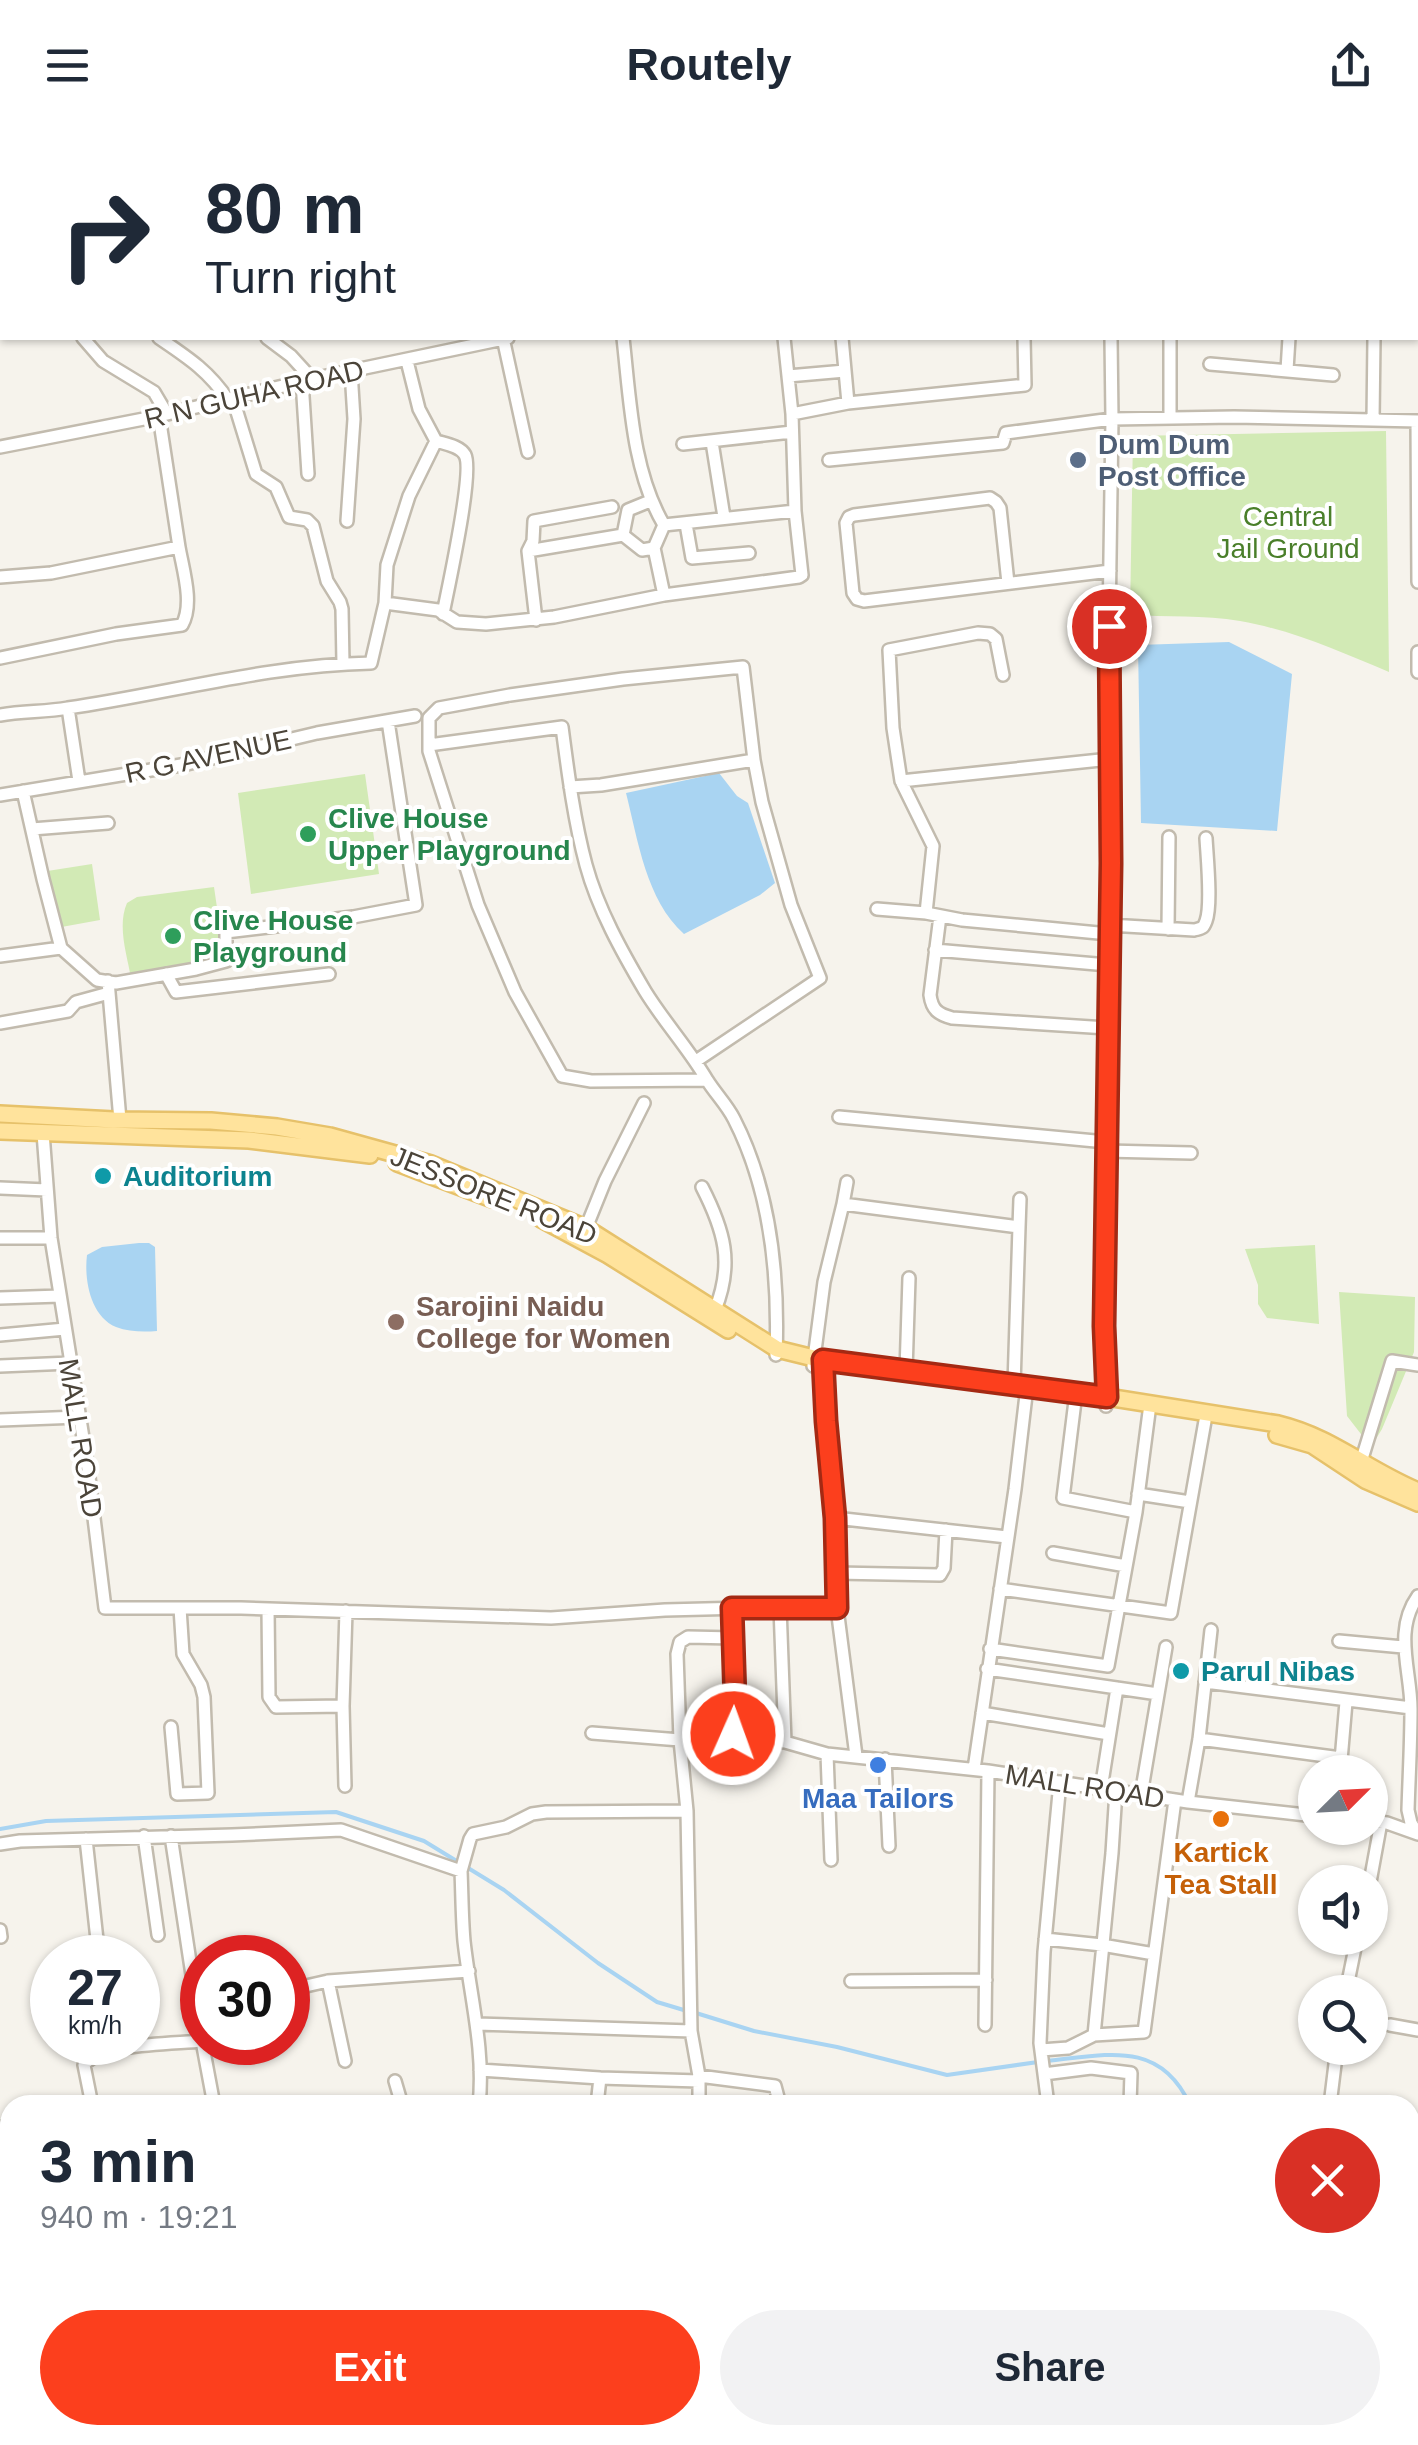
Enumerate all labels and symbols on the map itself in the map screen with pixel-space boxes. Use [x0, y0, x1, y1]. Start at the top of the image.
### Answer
street label: R N GUHA ROAD [141, 354, 367, 435]
place label: Dum Dum Post Office [1098, 429, 1246, 492]
marker: Dum Dum Post Office [1067, 449, 1089, 471]
park label: Central Jail Ground [1216, 501, 1360, 564]
pin [1067, 584, 1152, 669]
street label: R G AVENUE [122, 724, 294, 789]
place label: Clive House Upper Playground [328, 803, 571, 866]
marker: Clive House Upper Playground [297, 823, 319, 845]
place label: Clive House Playground [193, 905, 353, 968]
marker: Clive House Playground [162, 925, 184, 947]
street label: JESSORE ROAD [386, 1140, 601, 1251]
place label: Auditorium [123, 1161, 272, 1192]
marker: Auditorium [92, 1165, 114, 1187]
place label: Sarojini Naidu College for Women [416, 1291, 671, 1354]
marker: Sarojini Naidu College for Women [385, 1311, 407, 1333]
street label: MALL ROAD [53, 1356, 108, 1520]
place label: Parul Nibas [1201, 1656, 1355, 1687]
marker: Parul Nibas [1170, 1660, 1192, 1682]
position arrow [681, 1682, 785, 1786]
marker: Maa Tailors [867, 1754, 889, 1776]
north arrow [1298, 1755, 1388, 1845]
street label: MALL ROAD [1003, 1759, 1167, 1814]
place label: Maa Tailors [802, 1783, 954, 1814]
marker: Kartick Tea Stall [1210, 1808, 1232, 1830]
place label: Kartick Tea Stall [1164, 1837, 1278, 1900]
speed limit sign: 30 [180, 1935, 310, 2065]

